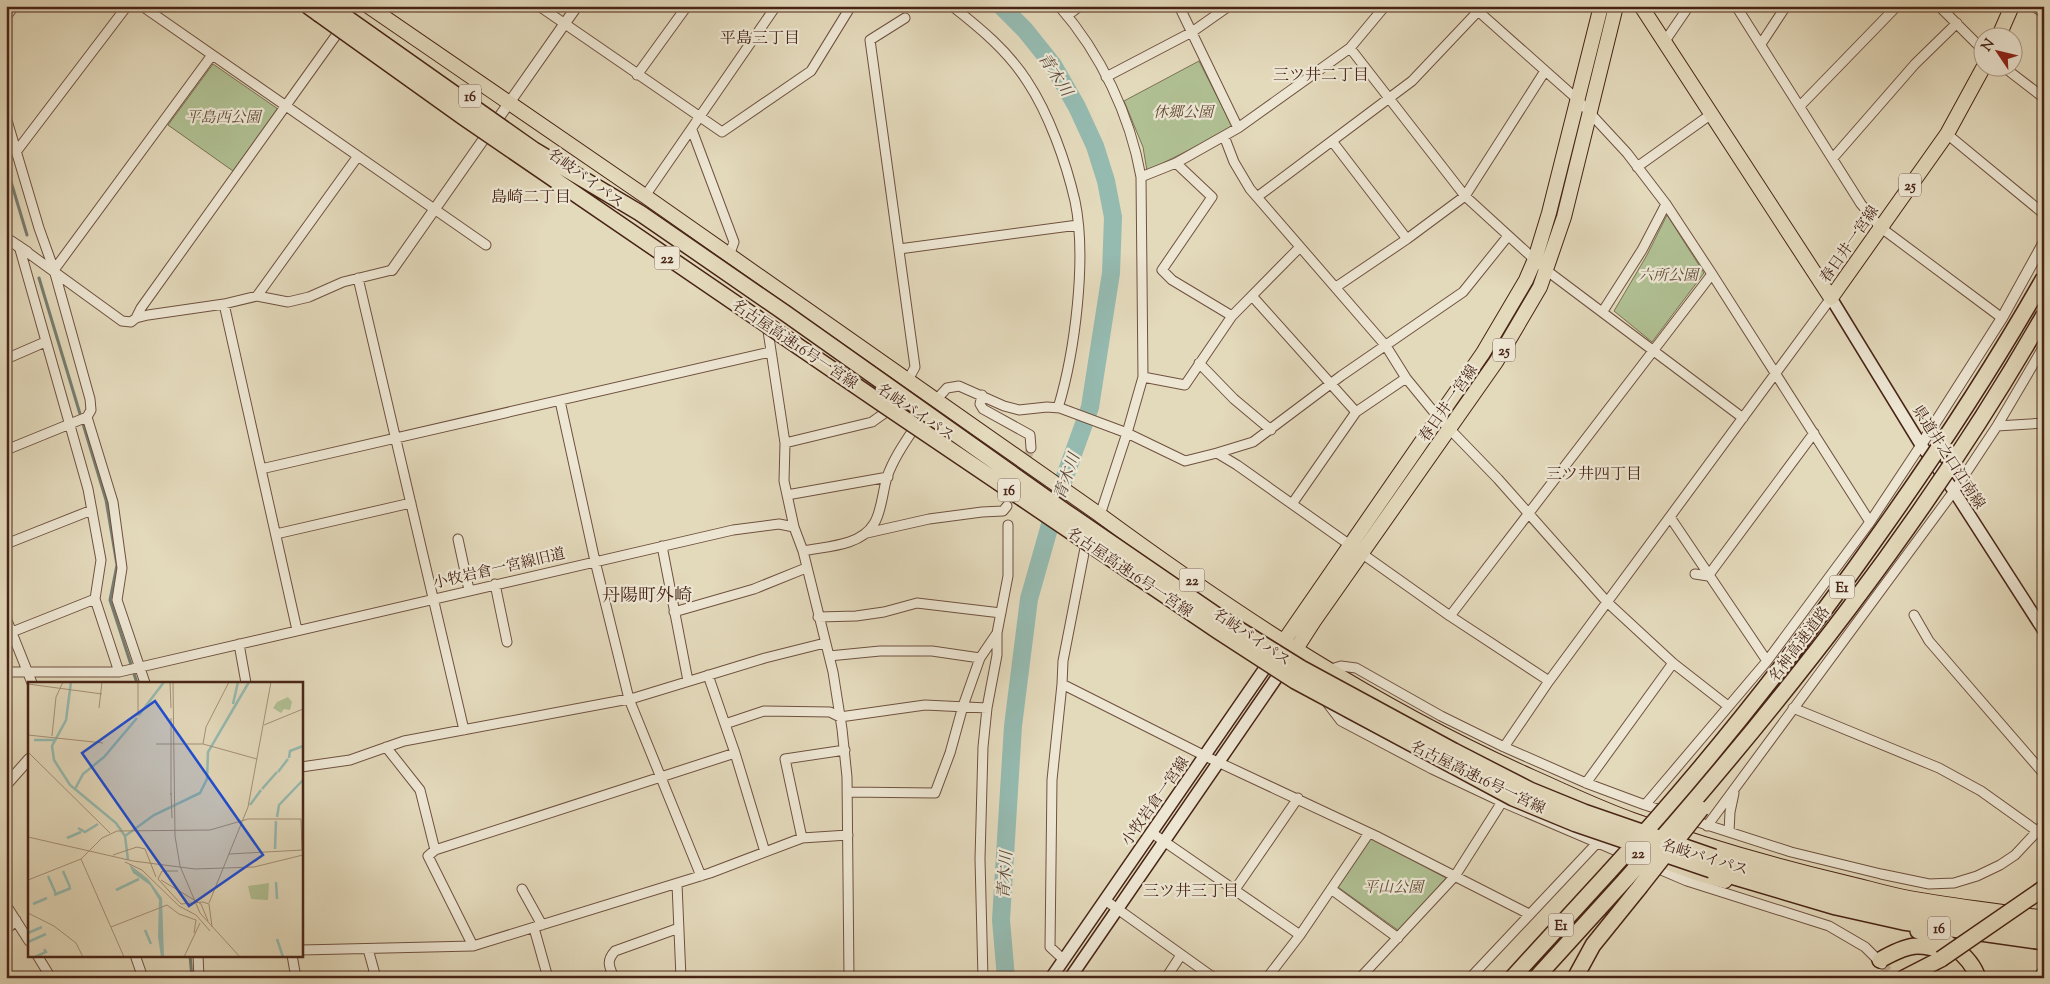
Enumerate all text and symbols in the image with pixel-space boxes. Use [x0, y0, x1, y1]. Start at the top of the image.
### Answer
district label: 平島三丁目 [720, 28, 800, 51]
north arrow [1972, 28, 2022, 78]
text: N [1978, 35, 2000, 56]
water label: 青木川 [1031, 49, 1078, 103]
district label: 三ツ井二丁目 [1273, 65, 1369, 88]
road number: 16 [459, 84, 481, 108]
park label: 休郷公園 [1153, 103, 1216, 124]
park label: 平島西公園 [185, 108, 263, 129]
street label: 名岐バイパス [543, 144, 628, 214]
road number: 25 [1899, 174, 1921, 196]
district label: 島崎二丁目 [491, 187, 571, 210]
street label: 春日井一宮線 [1816, 202, 1885, 288]
road number: 22 [654, 247, 680, 270]
park label: 六所公園 [1638, 266, 1701, 287]
street label: 名古屋高速16号一宮線 [727, 295, 861, 395]
road number: 25 [1493, 338, 1515, 362]
street label: 春日井一宮線 [1415, 361, 1484, 447]
street label: 名岐バイパス [872, 379, 958, 447]
street label: 県道井之口江南線 [1906, 402, 1989, 514]
water label: 青木川 [1050, 448, 1088, 503]
district label: 三ツ井四丁目 [1546, 464, 1642, 487]
road number: 16 [998, 478, 1020, 502]
street label: 名古屋高速16号一宮線 [1062, 523, 1196, 623]
street label: 小牧岩倉一宮線旧道 [431, 544, 567, 595]
road number: 22 [1180, 568, 1204, 592]
road number: E1 [1830, 576, 1854, 598]
district label: 丹陽町外崎 [602, 584, 692, 610]
street label: 名神高速道路 [1765, 603, 1836, 687]
street label: 名岐バイパス [1208, 604, 1294, 672]
inset map [28, 682, 302, 956]
street label: 名古屋高速16号一宮線 [1406, 737, 1548, 820]
street label: 小牧岩倉一宮線 [1118, 753, 1195, 851]
street label: 名岐バイパス [1659, 835, 1751, 882]
road number: 22 [1626, 841, 1650, 864]
water label: 青木川 [993, 848, 1020, 900]
park label: 平山公園 [1363, 878, 1426, 899]
district label: 三ツ井三丁目 [1143, 881, 1239, 904]
road number: E1 [1548, 914, 1574, 936]
road number: 16 [1928, 916, 1950, 940]

